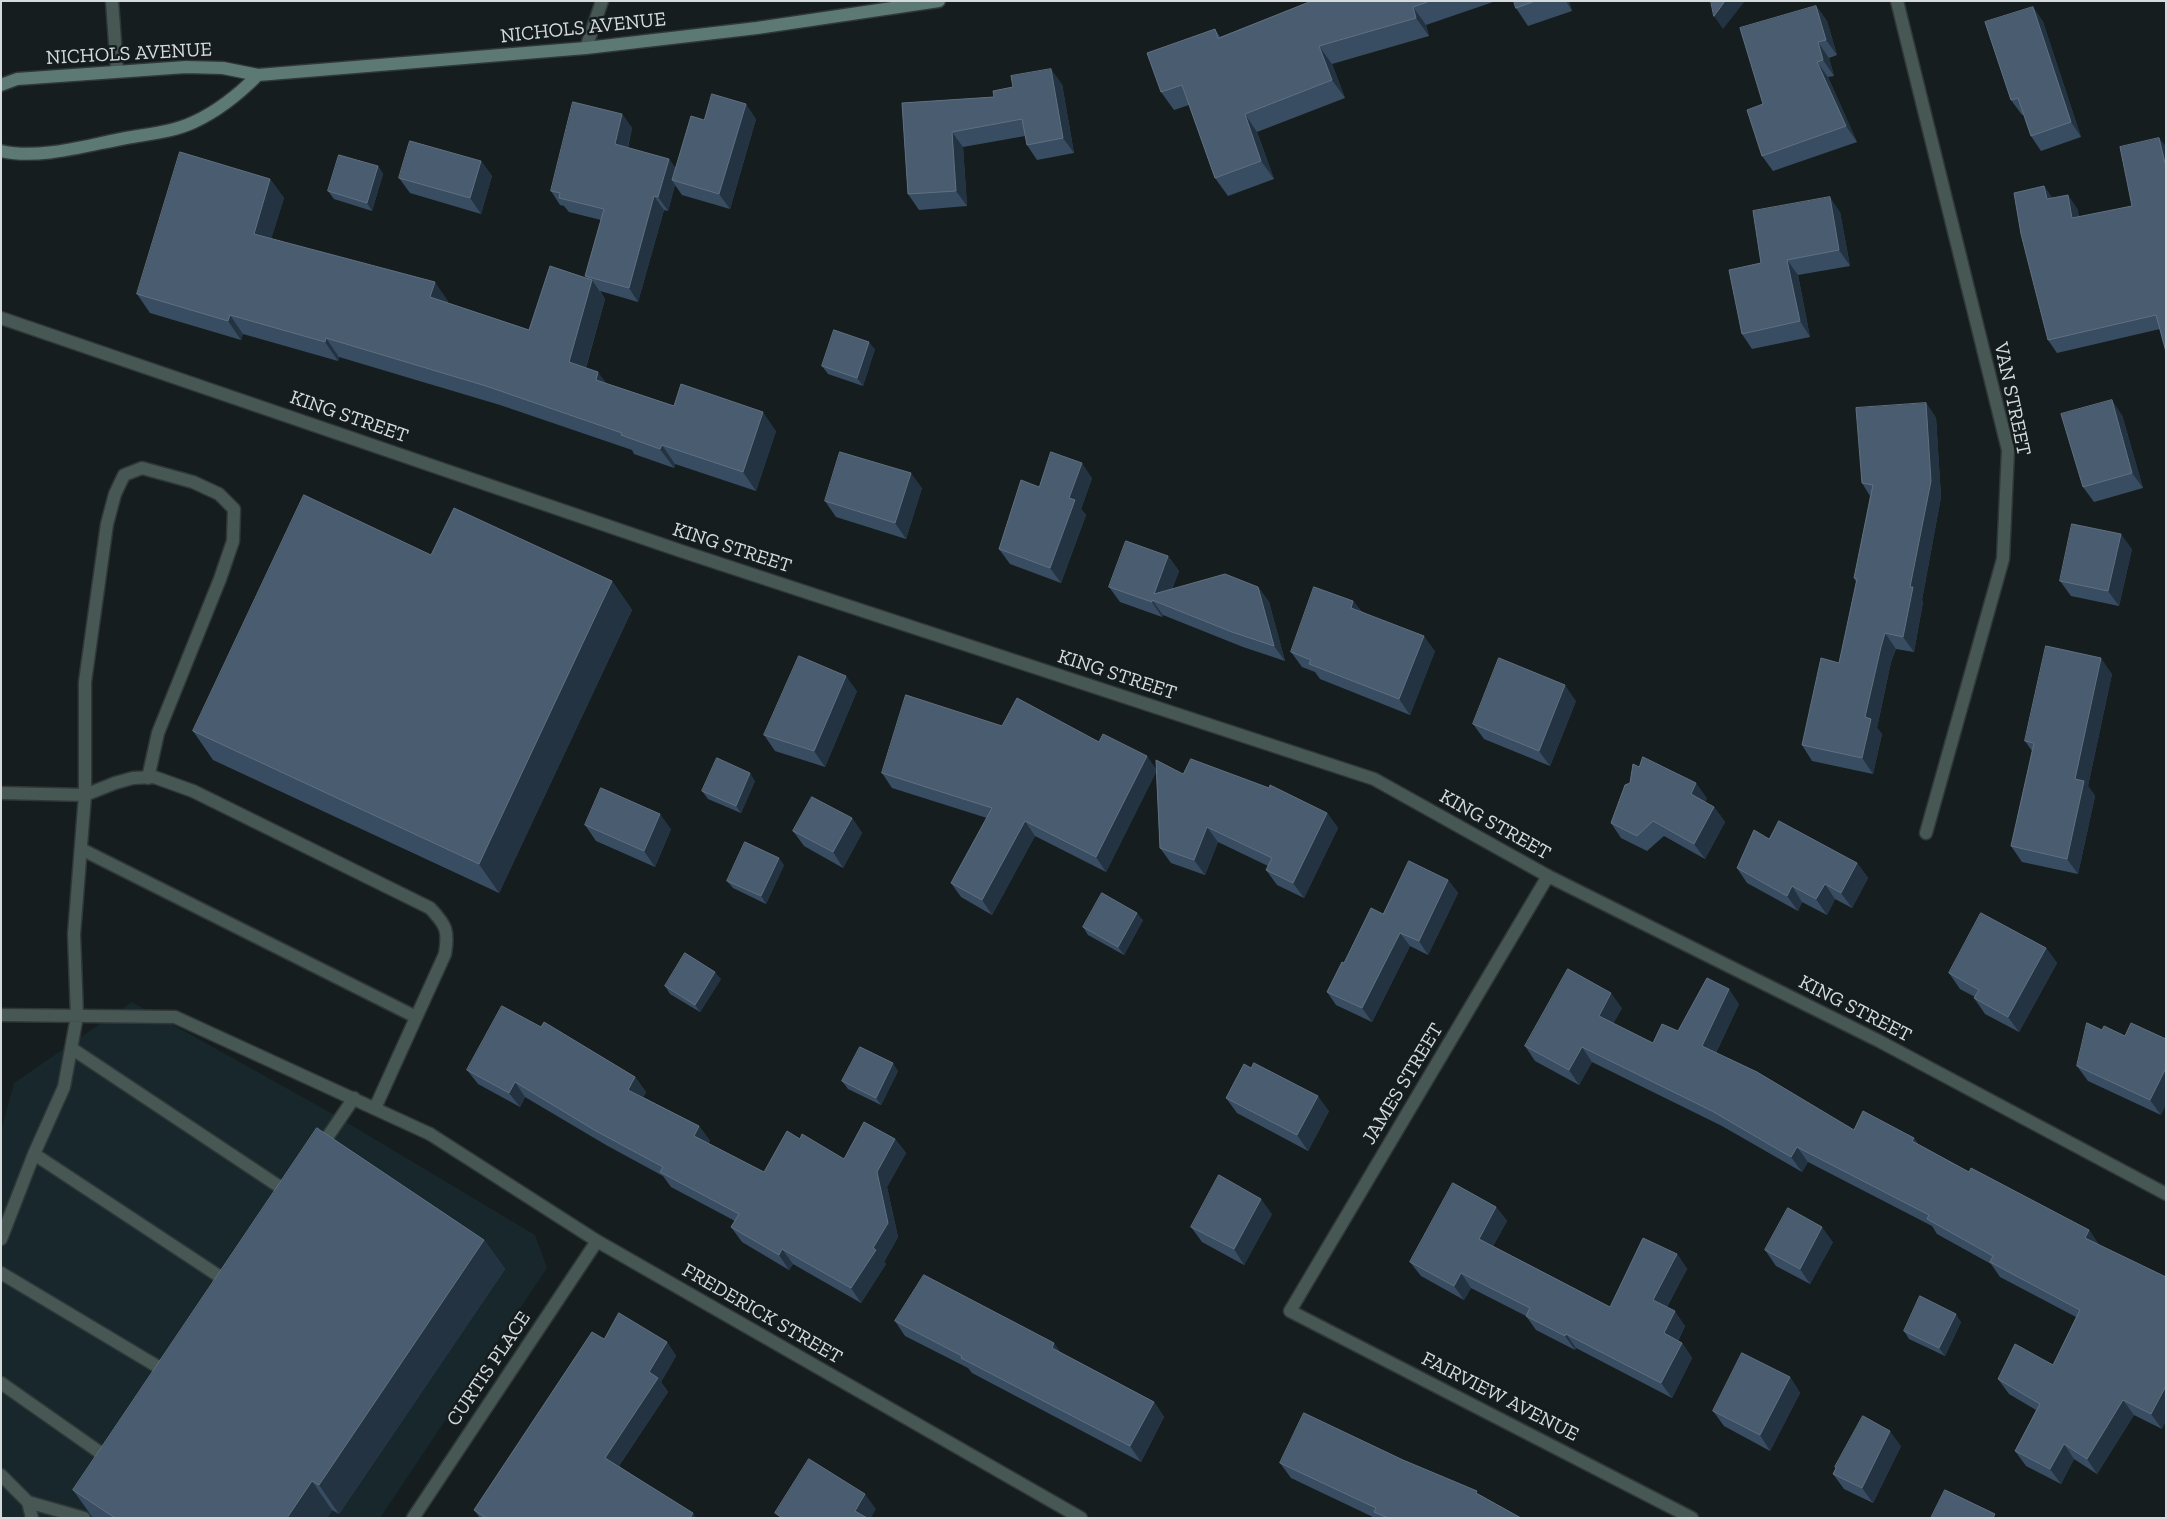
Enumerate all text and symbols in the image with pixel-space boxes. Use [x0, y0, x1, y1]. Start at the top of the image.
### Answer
street label: NICHOLS AVENUE [499, 7, 667, 49]
street label: NICHOLS AVENUE [45, 38, 213, 70]
street label: VAN STREET [1988, 340, 2036, 458]
street label: KING STREET [287, 386, 411, 448]
street label: KING STREET [670, 518, 794, 578]
street label: KING STREET [1055, 645, 1179, 705]
street label: KING STREET [1435, 785, 1555, 865]
street label: KING STREET [1795, 970, 1915, 1048]
street label: JAMES STREET [1357, 1019, 1449, 1149]
street label: FREDERICK STREET [678, 1258, 846, 1370]
street label: CURTIS PLACE [442, 1307, 536, 1431]
street label: FAIRVIEW AVENUE [1417, 1347, 1583, 1447]

